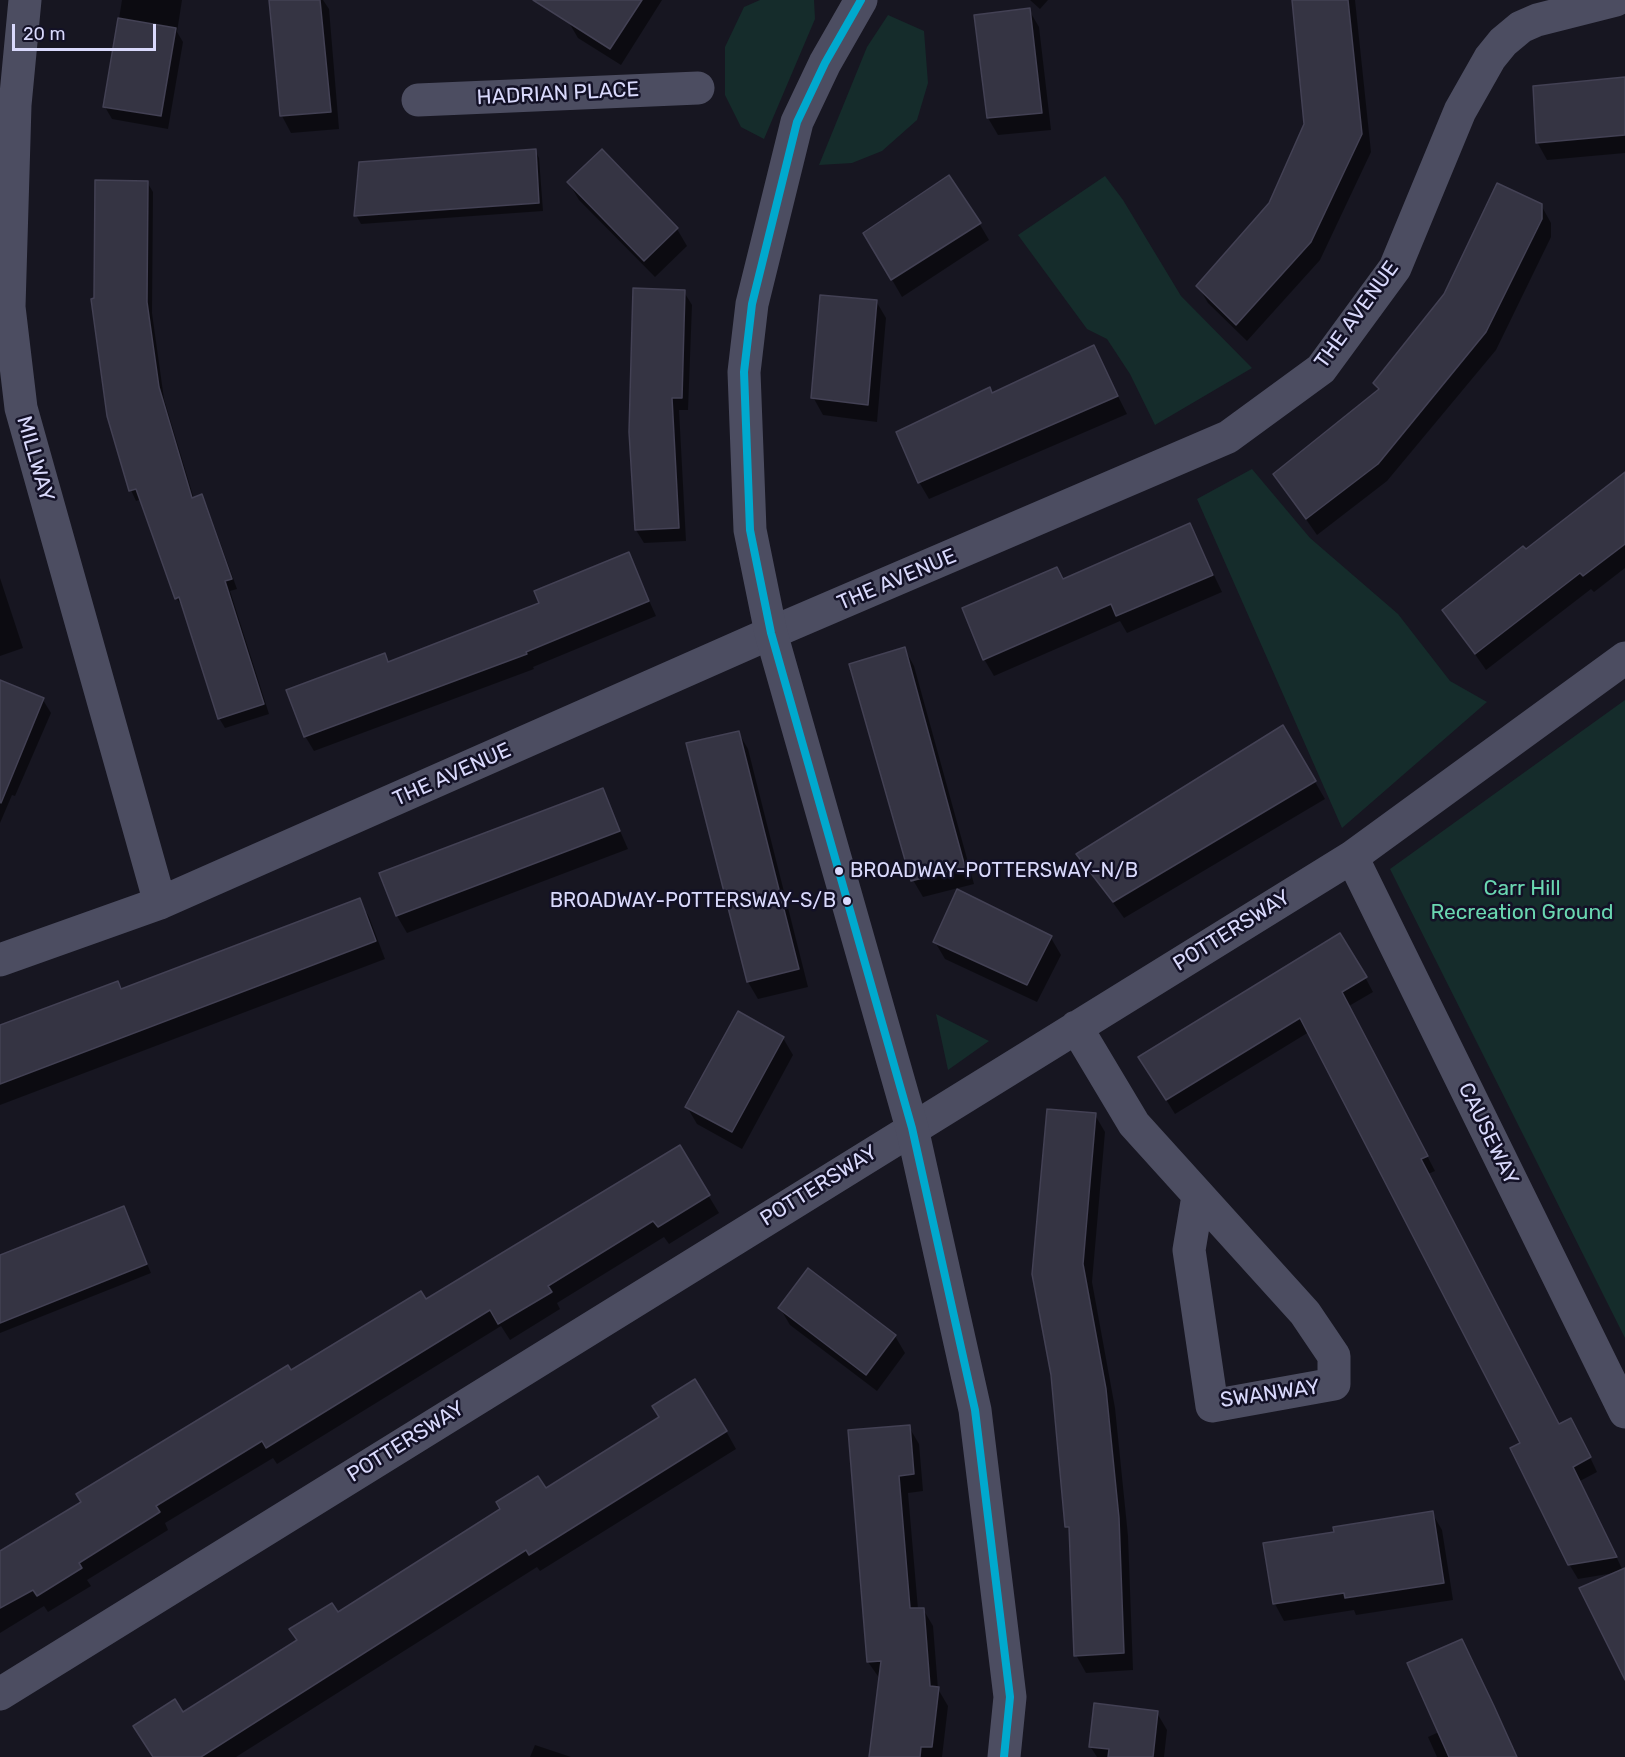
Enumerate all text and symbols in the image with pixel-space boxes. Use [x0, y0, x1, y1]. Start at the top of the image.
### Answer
scale bar [15, 12, 159, 50]
text: 20 m [23, 23, 65, 45]
street label: HADRIAN PLACE [476, 77, 640, 111]
street label: THE AVENUE [1310, 256, 1404, 374]
street label: MILLWAY [11, 413, 59, 505]
street label: THE AVENUE [834, 544, 960, 616]
street label: THE AVENUE [389, 738, 515, 812]
place label: BROADWAY-POTTERSWAY-N/B [850, 859, 1138, 883]
marker: BROADWAY-POTTERSWAY-N/B [833, 865, 845, 877]
park label: Carr Hill Recreation Ground [1430, 876, 1614, 926]
street label: POTTERSWAY [1169, 885, 1295, 977]
place label: BROADWAY-POTTERSWAY-S/B [550, 889, 836, 913]
marker: BROADWAY-POTTERSWAY-S/B [841, 895, 853, 907]
street label: CAUSEWAY [1452, 1079, 1524, 1189]
street label: POTTERSWAY [756, 1140, 882, 1232]
street label: SWANWAY [1219, 1375, 1321, 1413]
street label: POTTERSWAY [343, 1396, 469, 1488]

